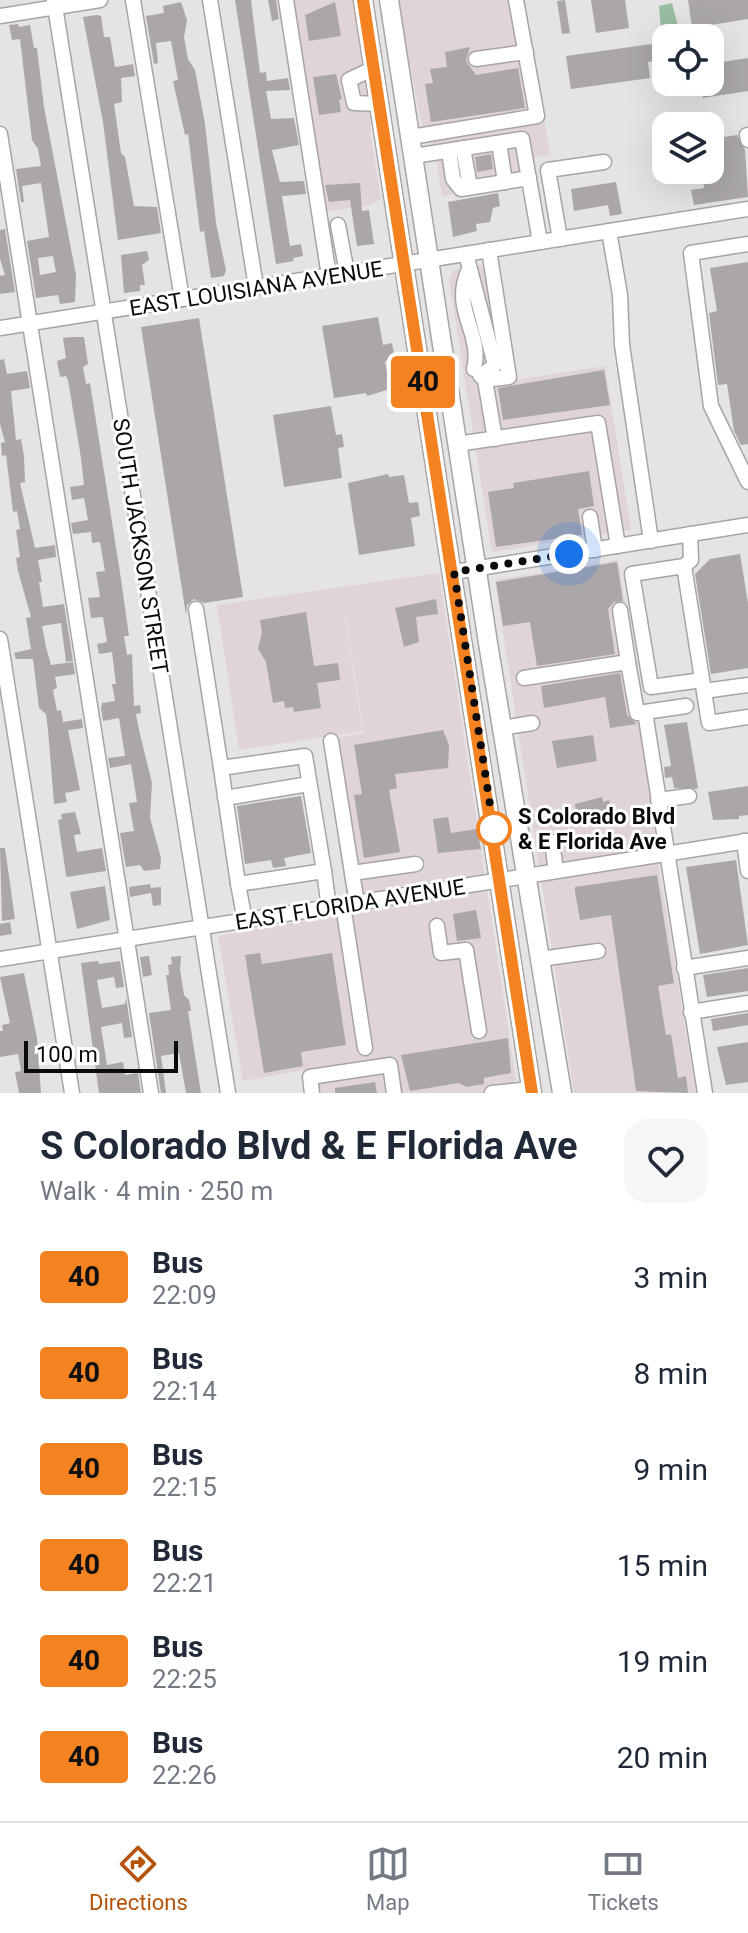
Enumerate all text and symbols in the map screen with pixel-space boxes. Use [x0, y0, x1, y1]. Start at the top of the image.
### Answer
map controls [652, 24, 724, 184]
button: locate [652, 24, 724, 96]
button: layers [652, 112, 724, 184]
street label: EAST LOUISIANA AVENUE [128, 256, 385, 321]
line badge: 40 [387, 356, 459, 408]
text: 40 [407, 365, 439, 398]
street label: SOUTH JACKSON STREET [108, 416, 173, 676]
your location [549, 534, 589, 574]
place label: S Colorado Blvd & E Florida Ave [518, 804, 675, 854]
marker: S Colorado Blvd & E Florida Ave [477, 812, 511, 846]
street label: EAST FLORIDA AVENUE [233, 874, 467, 935]
scale bar [24, 1037, 178, 1073]
text: 100 m [36, 1042, 98, 1067]
button: heart [624, 1119, 708, 1203]
text: S Colorado Blvd & E Florida Ave [40, 1124, 578, 1168]
text: Walk · 4 min · 250 m [40, 1176, 273, 1206]
text: Bus [152, 1245, 203, 1280]
text: 40 [68, 1260, 100, 1293]
text: 3 min [634, 1260, 708, 1295]
text: 22:09 [152, 1280, 217, 1310]
text: Bus [152, 1341, 203, 1376]
text: 40 [68, 1356, 100, 1389]
text: 8 min [634, 1356, 708, 1391]
text: 22:14 [152, 1376, 217, 1406]
text: Bus [152, 1437, 203, 1472]
text: 40 [68, 1452, 100, 1485]
text: 9 min [634, 1452, 708, 1487]
text: 22:15 [152, 1472, 217, 1502]
text: Bus [152, 1533, 203, 1568]
text: 40 [68, 1548, 100, 1581]
text: 15 min [617, 1548, 708, 1583]
text: 22:21 [152, 1568, 217, 1598]
text: Bus [152, 1629, 203, 1664]
text: 40 [68, 1644, 100, 1677]
text: 19 min [617, 1644, 708, 1679]
text: 22:25 [152, 1664, 217, 1694]
text: Bus [152, 1725, 203, 1760]
text: 40 [68, 1740, 100, 1773]
text: 20 min [617, 1740, 708, 1775]
text: 22:26 [152, 1760, 217, 1790]
tab: Directions [89, 1842, 188, 1915]
tab: Map [366, 1842, 410, 1915]
tab: Tickets [588, 1842, 659, 1915]

